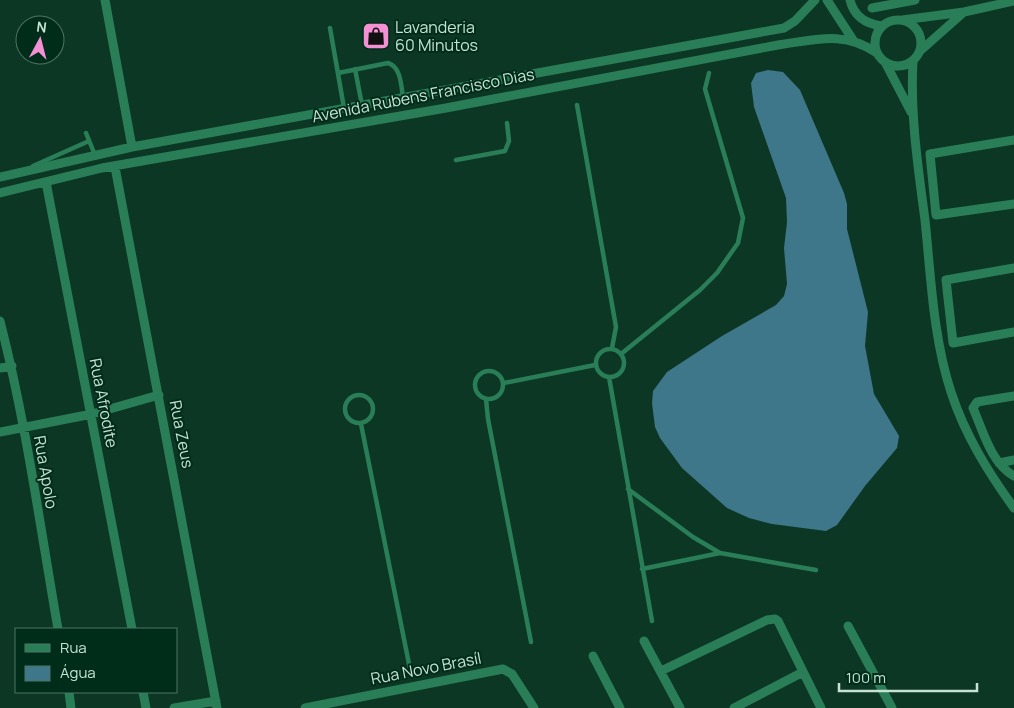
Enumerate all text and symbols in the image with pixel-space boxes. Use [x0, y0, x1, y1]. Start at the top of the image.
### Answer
north arrow [15, 15, 65, 65]
place label: Lavanderia 60 Minutos [395, 16, 478, 56]
text: N [35, 17, 48, 37]
shop icon: Lavanderia 60 Minutos [361, 21, 391, 51]
street label: Avenida Rubens Francisco Dias [310, 63, 536, 127]
street label: Rua Afrodite [85, 356, 123, 450]
street label: Rua Zeus [165, 398, 199, 470]
street label: Rua Apolo [29, 434, 63, 510]
legend [15, 628, 178, 693]
text: Rua [60, 637, 87, 658]
street label: Rua Novo Brasíl [369, 646, 483, 690]
scale bar [839, 660, 976, 692]
text: Água [60, 662, 96, 683]
text: 100 m [846, 667, 886, 688]

